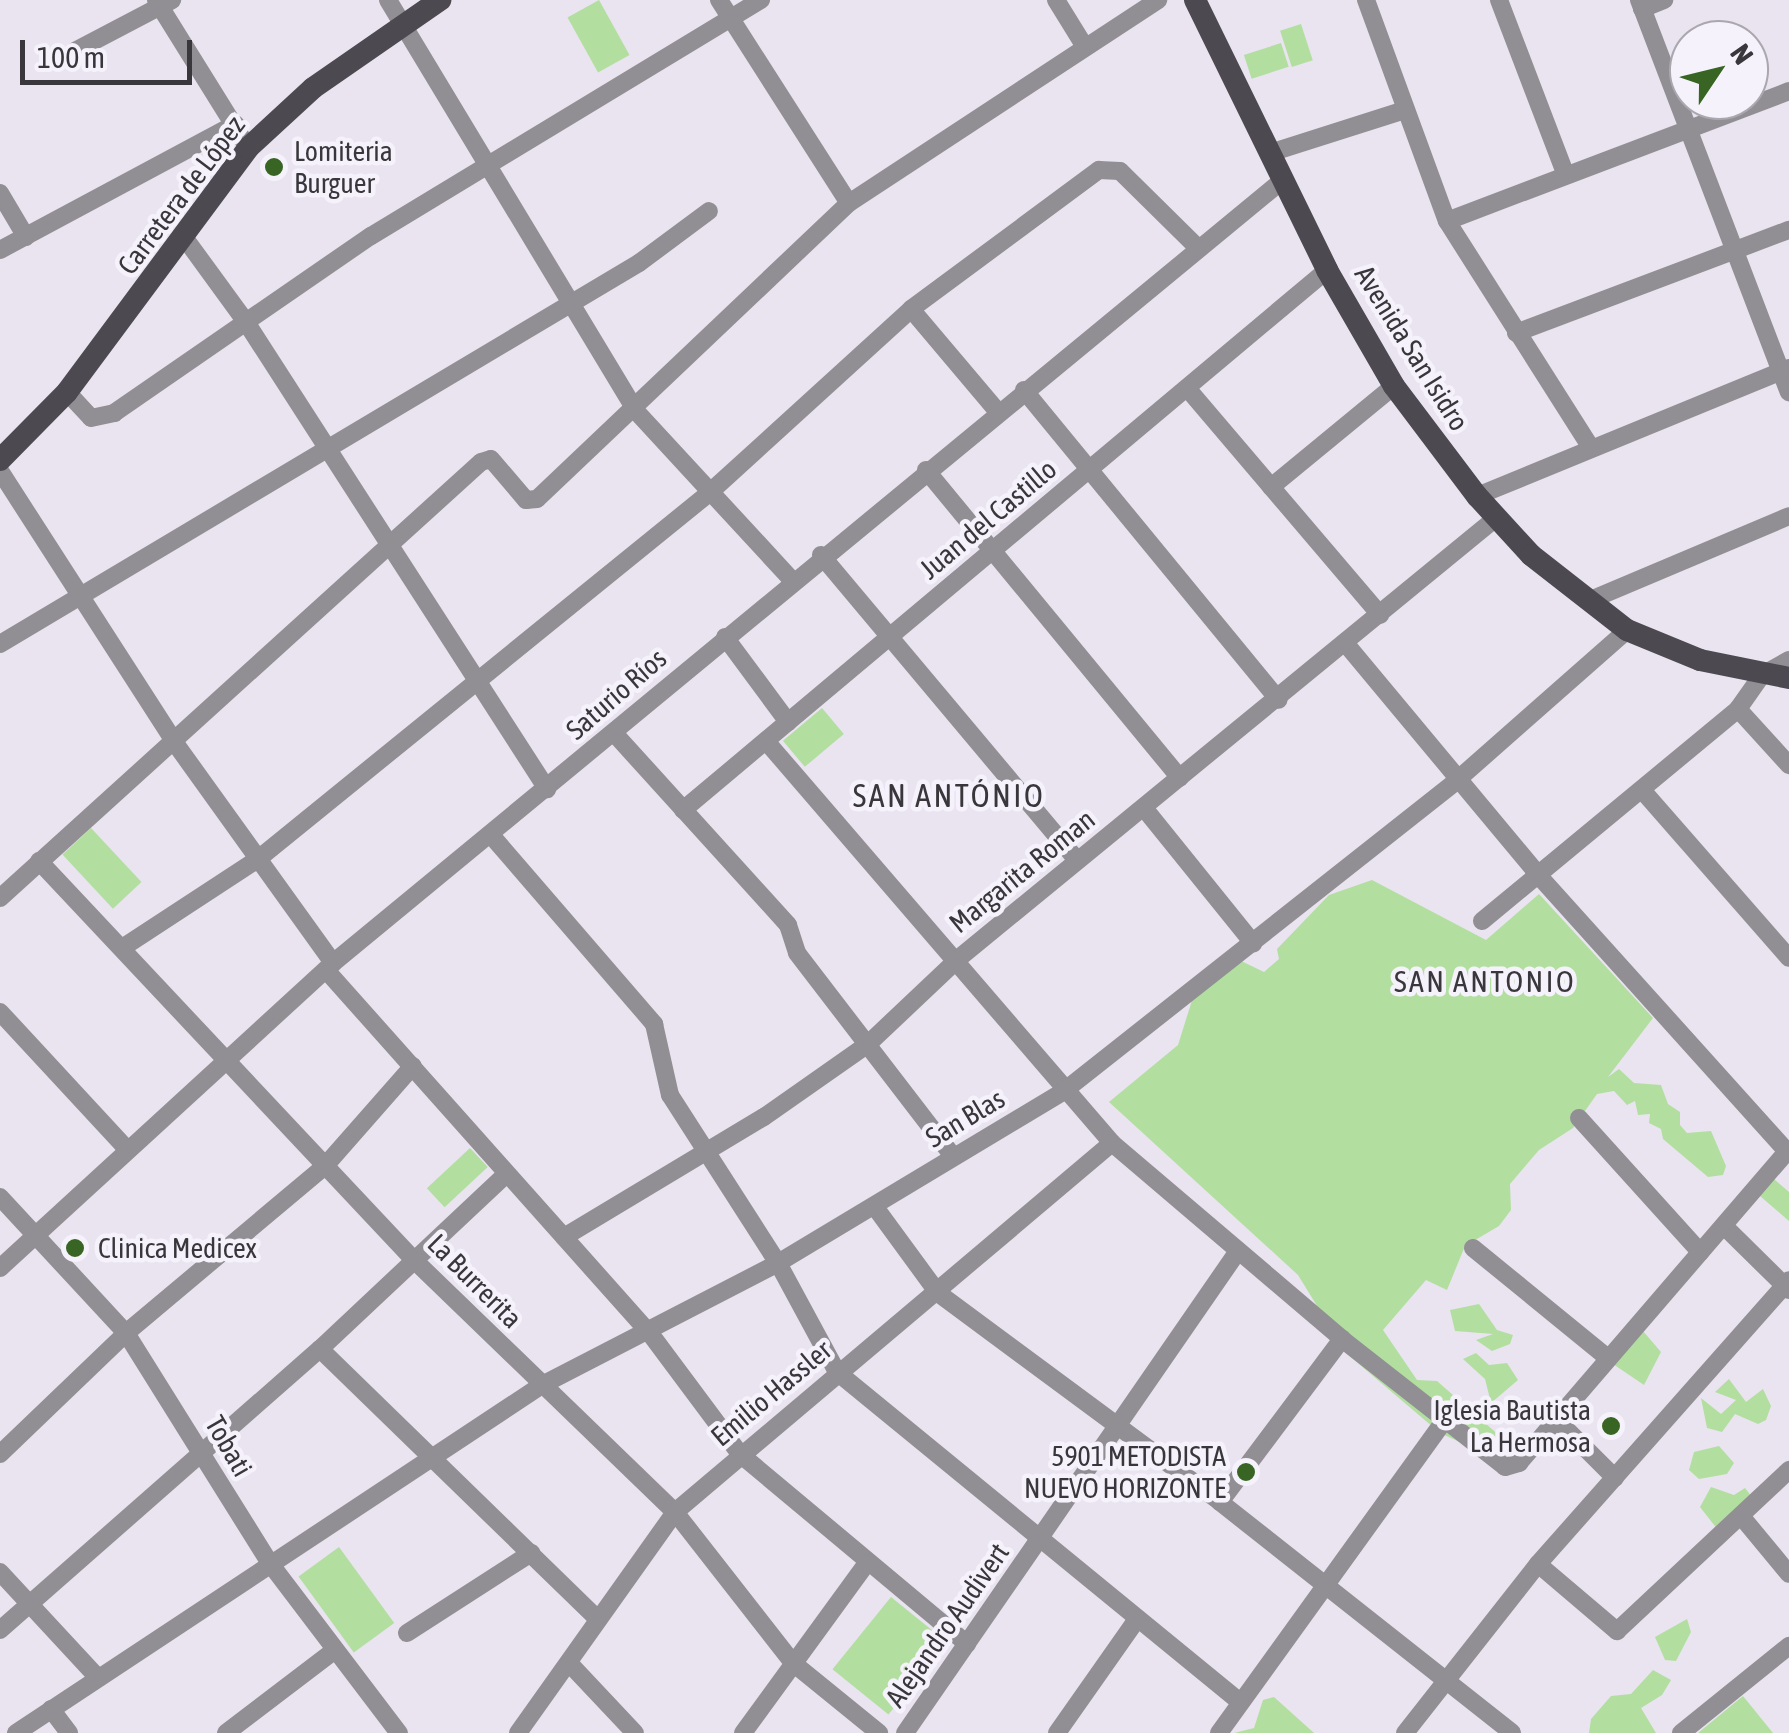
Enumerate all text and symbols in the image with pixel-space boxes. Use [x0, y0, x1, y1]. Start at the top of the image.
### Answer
scale bar [25, 20, 198, 82]
north arrow [1669, 20, 1769, 120]
text: N [1724, 38, 1760, 70]
text: 100 m [37, 40, 105, 74]
street label: Carretera de López [110, 109, 252, 281]
place label: Lomiteria Burguer [294, 134, 393, 200]
marker: Lomiteria Burguer [263, 156, 285, 178]
street label: Avenida San Isidro [1348, 259, 1476, 437]
street label: Juan del Castillo [913, 452, 1063, 586]
street label: Saturio Ríos [559, 641, 673, 747]
district label: SAN ANTÓNIO [853, 777, 1045, 815]
street label: Margarita Roman [943, 802, 1101, 940]
district label: SAN ANTONIO [1394, 963, 1576, 999]
street label: San Blas [920, 1082, 1010, 1154]
street label: La Burrerita [421, 1227, 529, 1335]
place label: Clinica Medicex [98, 1231, 257, 1265]
marker: Clinica Medicex [62, 1235, 88, 1261]
street label: Emilio Hassler [704, 1333, 838, 1453]
place label: Iglesia Bautista La Hermosa [1434, 1393, 1591, 1459]
street label: Tobati [198, 1410, 260, 1482]
marker: Iglesia Bautista La Hermosa [1600, 1415, 1622, 1437]
place label: 5901 METODISTA NUEVO HORIZONTE [1024, 1439, 1226, 1505]
marker: 5901 METODISTA NUEVO HORIZONTE [1235, 1461, 1257, 1483]
street label: Alejandro Audivert [878, 1537, 1016, 1713]

